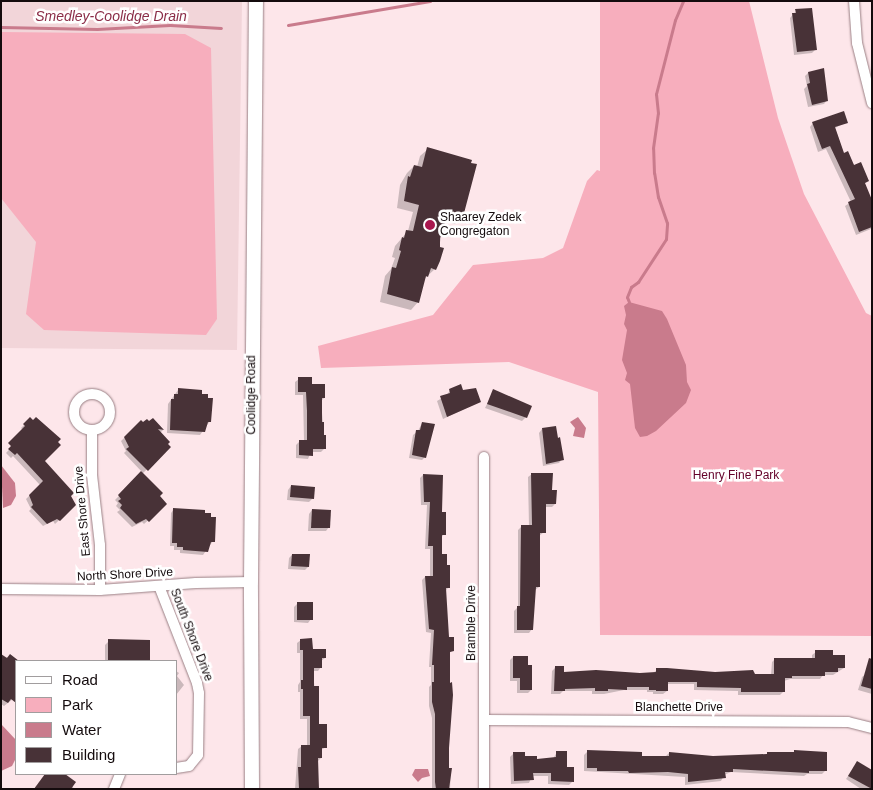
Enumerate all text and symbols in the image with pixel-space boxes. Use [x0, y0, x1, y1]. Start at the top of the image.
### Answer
water label: Smedley-Coolidge Drain [35, 8, 187, 24]
place label: Shaarey Zedek Congregaton [440, 211, 521, 239]
marker: Shaarey Zedek Congregaton [424, 219, 436, 231]
street label: Coolidge Road [245, 355, 259, 435]
street label: East Shore Drive [72, 465, 94, 557]
park label: Henry Fine Park [693, 469, 779, 483]
street label: North Shore Drive [77, 565, 173, 585]
street label: Bramble Drive [465, 585, 479, 661]
street label: South Shore Drive [167, 587, 215, 683]
legend [15, 660, 178, 775]
text: Road [62, 671, 98, 688]
text: Park [62, 696, 93, 713]
street label: Blanchette Drive [635, 701, 723, 715]
text: Water [62, 721, 101, 738]
text: Building [62, 746, 115, 763]

